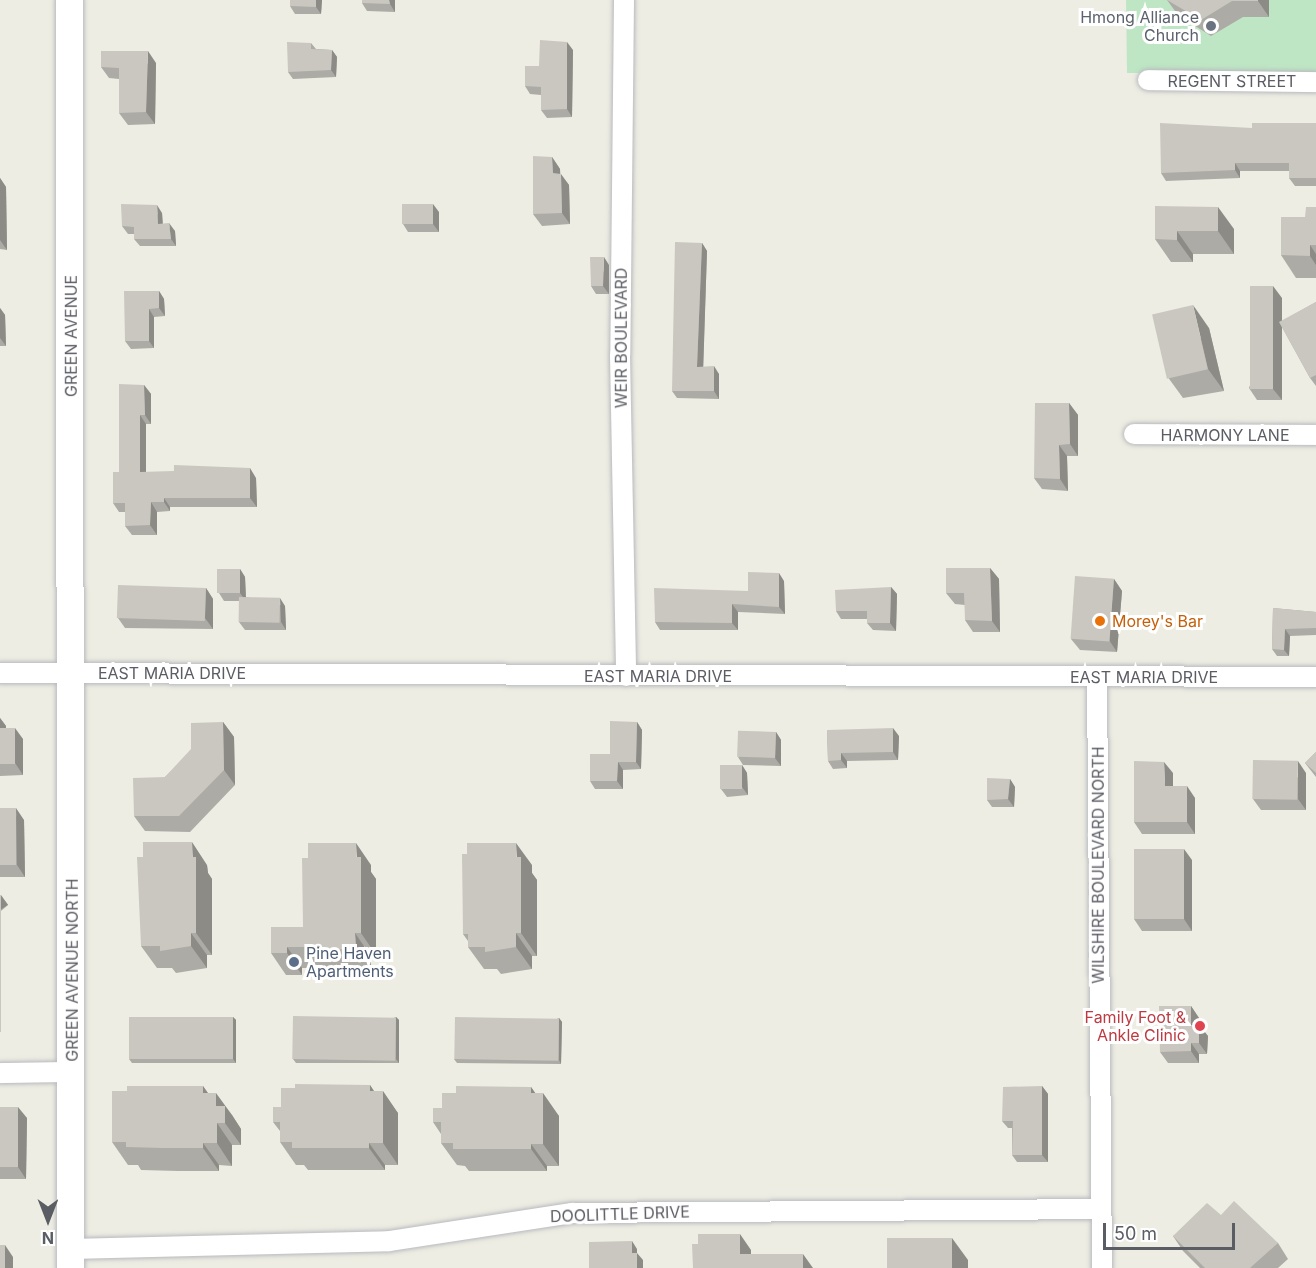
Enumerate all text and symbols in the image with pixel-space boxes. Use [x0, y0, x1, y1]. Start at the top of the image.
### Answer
place label: Hmong Alliance Church [1080, 7, 1199, 45]
marker: Hmong Alliance Church [1204, 19, 1218, 33]
street label: REGENT STREET [1168, 71, 1296, 91]
street label: WEIR BOULEVARD [611, 268, 631, 408]
street label: GREEN AVENUE [61, 275, 81, 397]
street label: HARMONY LANE [1160, 425, 1290, 445]
place label: Morey's Bar [1112, 611, 1203, 631]
marker: Morey's Bar [1093, 614, 1107, 628]
street label: EAST MARIA DRIVE [98, 663, 246, 683]
street label: EAST MARIA DRIVE [584, 666, 732, 686]
street label: EAST MARIA DRIVE [1070, 667, 1218, 687]
street label: WILSHIRE BOULEVARD NORTH [1088, 746, 1108, 984]
street label: GREEN AVENUE NORTH [62, 878, 82, 1062]
place label: Pine Haven Apartments [306, 943, 394, 981]
marker: Pine Haven Apartments [287, 955, 301, 969]
place label: Family Foot & Ankle Clinic [1085, 1007, 1186, 1045]
marker: Family Foot & Ankle Clinic [1191, 1017, 1209, 1035]
north arrow [18, 1190, 78, 1250]
street label: DOOLITTLE DRIVE [550, 1202, 690, 1226]
scale bar [1106, 1211, 1238, 1249]
text: 50 m [1114, 1223, 1157, 1244]
text: N [42, 1228, 54, 1248]

